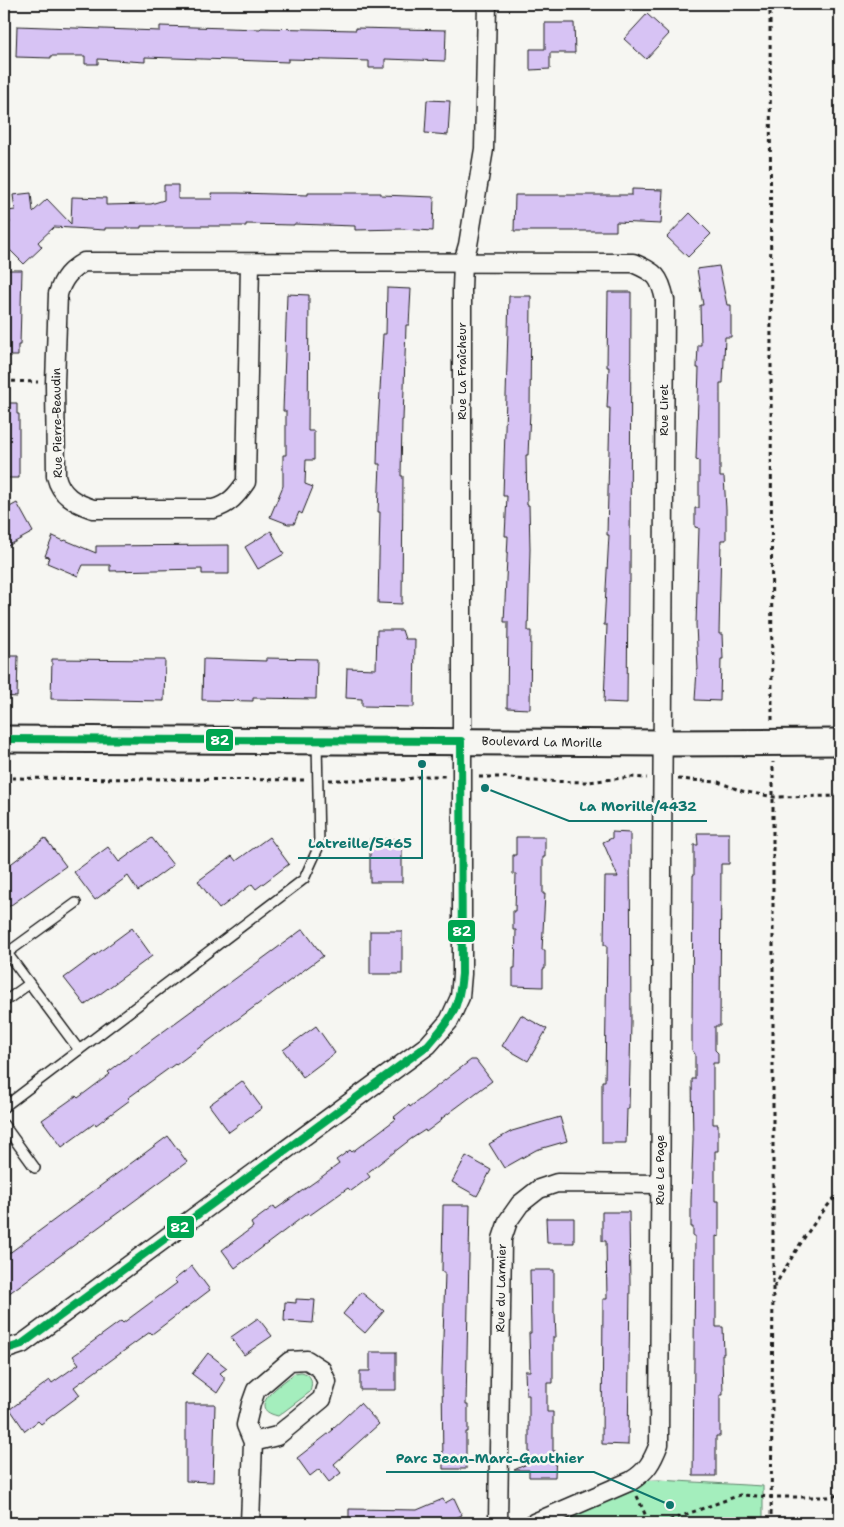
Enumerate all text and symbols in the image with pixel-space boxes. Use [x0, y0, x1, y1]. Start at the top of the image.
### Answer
street label: Rue La Fraîcheur [454, 322, 470, 420]
street label: Rue Pierre-Beaudin [48, 368, 66, 478]
street label: Rue Liret [656, 384, 672, 436]
line badge: 82 [205, 728, 234, 752]
text: 82 [210, 731, 230, 749]
street label: Boulevard La Morille [481, 733, 603, 751]
callout: La Morille/4432 [569, 792, 707, 821]
text: La Morille/4432 [579, 797, 697, 815]
callout: Latreille/5465 [298, 829, 422, 858]
text: Latreille/5465 [308, 834, 412, 852]
line badge: 82 [447, 919, 476, 943]
text: 82 [452, 922, 472, 940]
street label: Rue Le Page [652, 1134, 668, 1205]
line badge: 82 [166, 1215, 195, 1239]
text: 82 [170, 1218, 190, 1236]
street label: Rue du Larmier [492, 1243, 510, 1333]
callout: Parc Jean-Marc-Gauthier [386, 1443, 594, 1472]
text: Parc Jean-Marc-Gauthier [396, 1449, 585, 1467]

